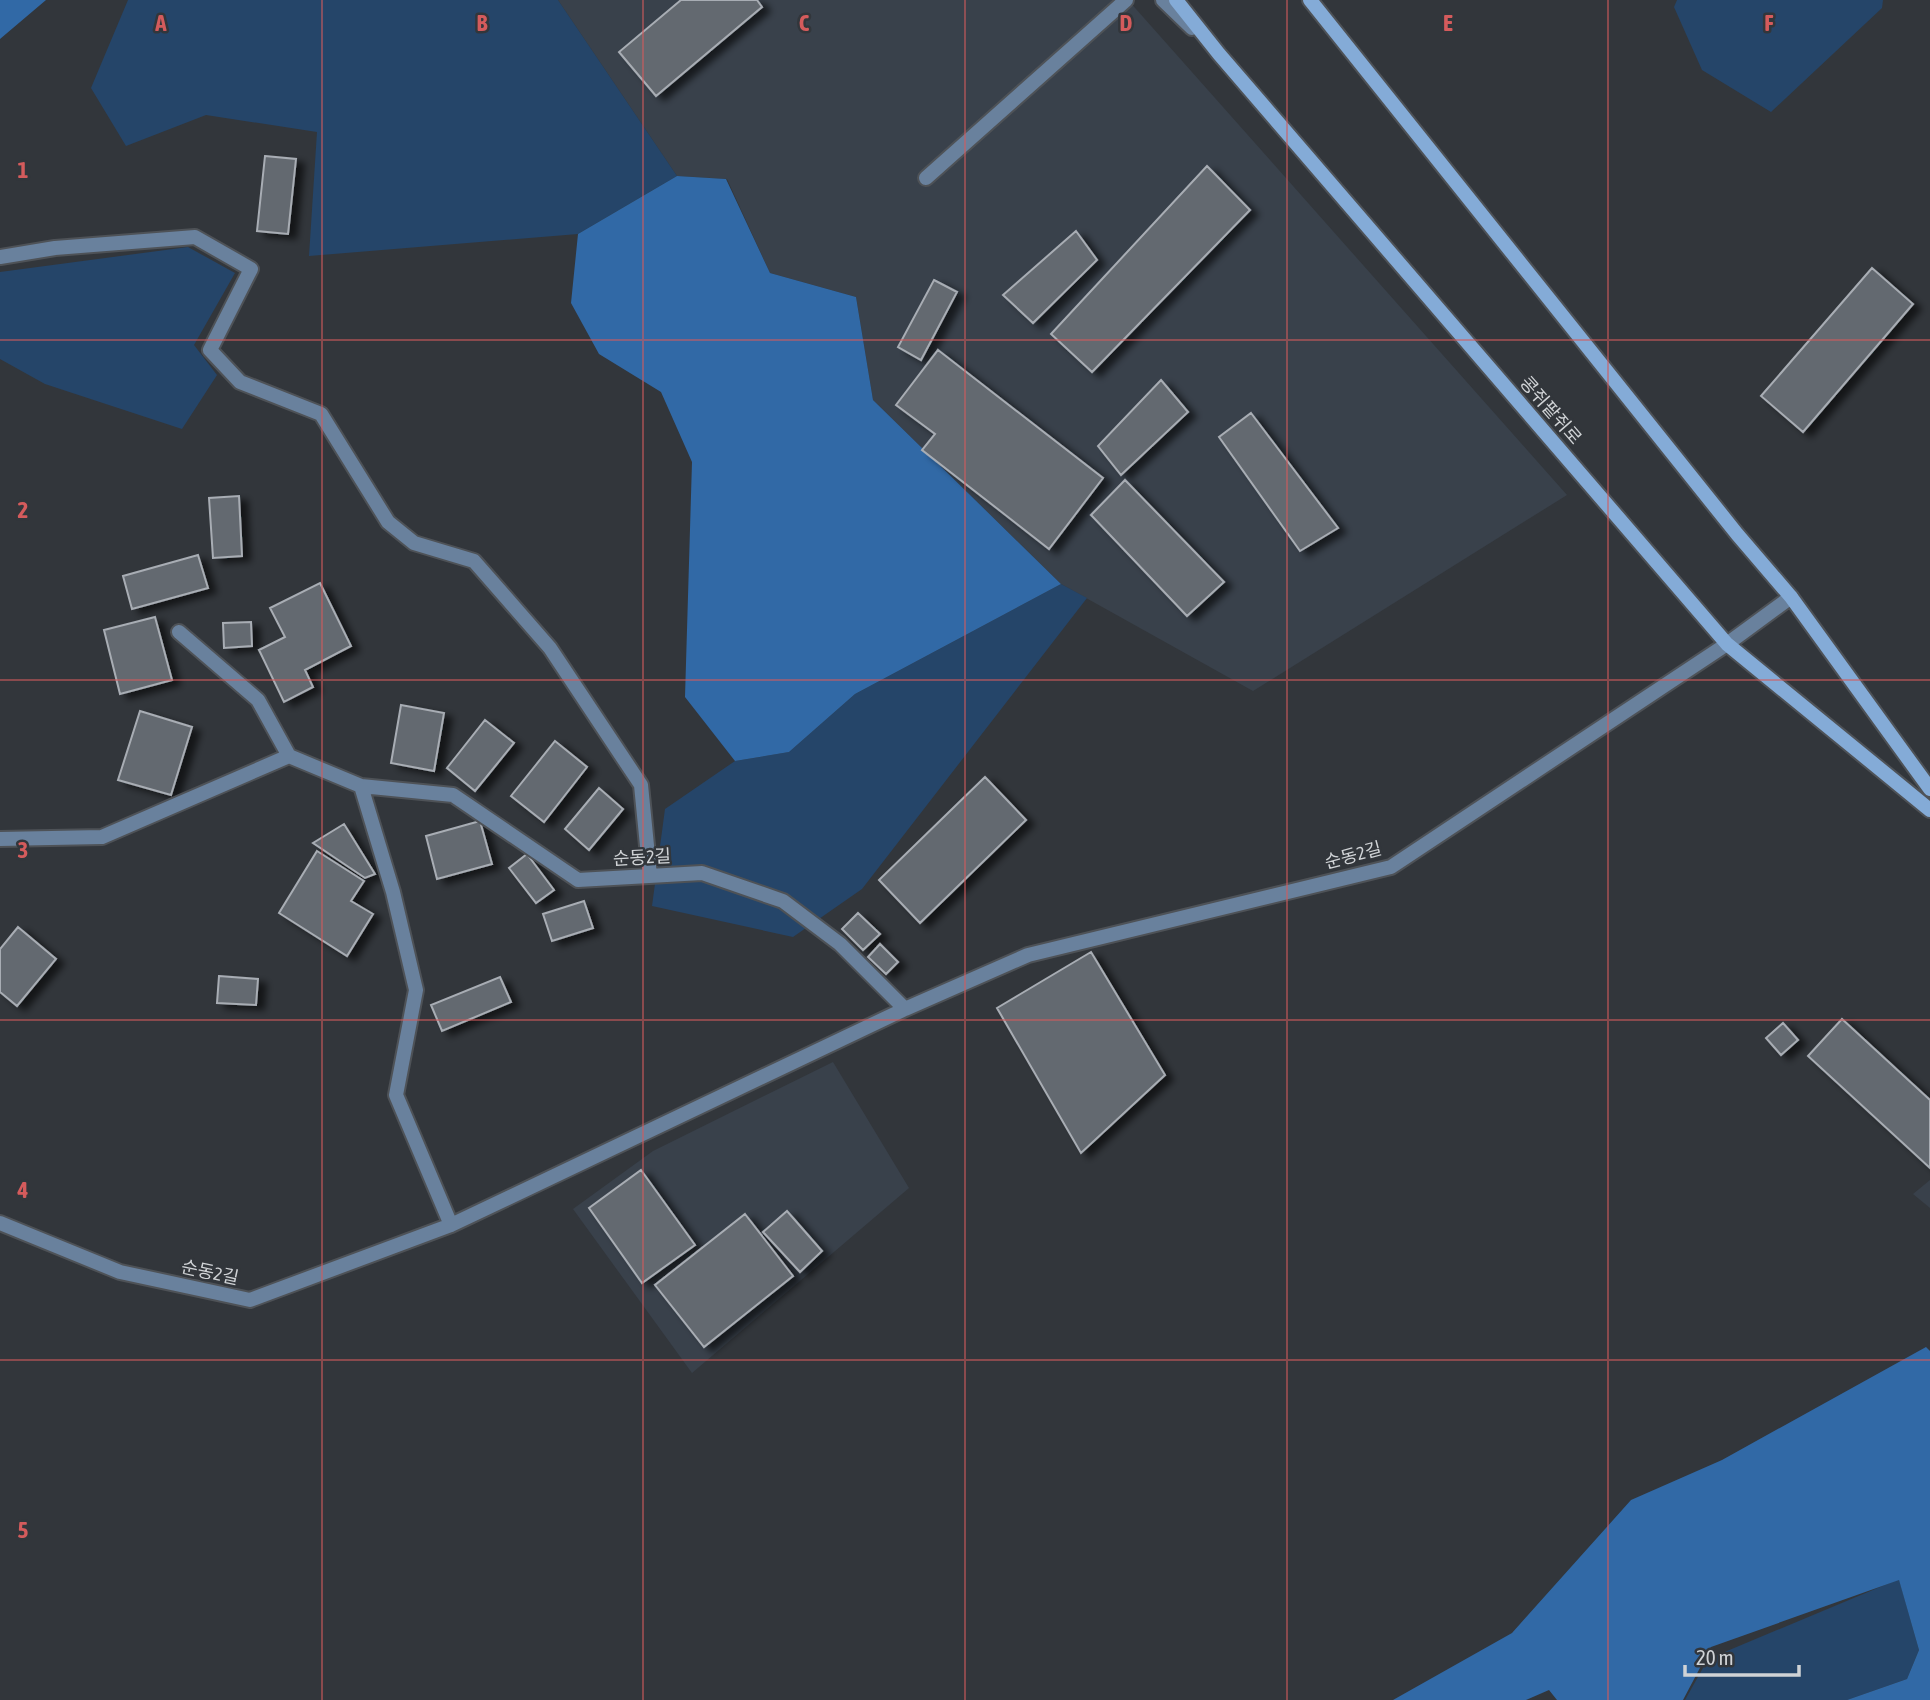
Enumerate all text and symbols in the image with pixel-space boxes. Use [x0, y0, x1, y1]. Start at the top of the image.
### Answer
text: A [154, 10, 167, 36]
text: B [477, 10, 488, 36]
text: C [799, 10, 810, 36]
text: D [1120, 10, 1133, 36]
text: E [1443, 10, 1453, 36]
text: F [1764, 10, 1774, 36]
text: 1 [18, 157, 29, 183]
street label: 콩쥐팥쥐로 [1516, 372, 1586, 448]
text: 2 [18, 497, 28, 523]
text: 3 [18, 837, 28, 863]
street label: 순동2길 [1322, 837, 1384, 873]
street label: 순동2길 [612, 845, 672, 869]
text: 4 [17, 1177, 29, 1203]
street label: 순동2길 [179, 1256, 241, 1288]
text: 5 [18, 1517, 29, 1543]
scale bar [1685, 1634, 1799, 1678]
text: 20 m [1696, 1645, 1734, 1669]

